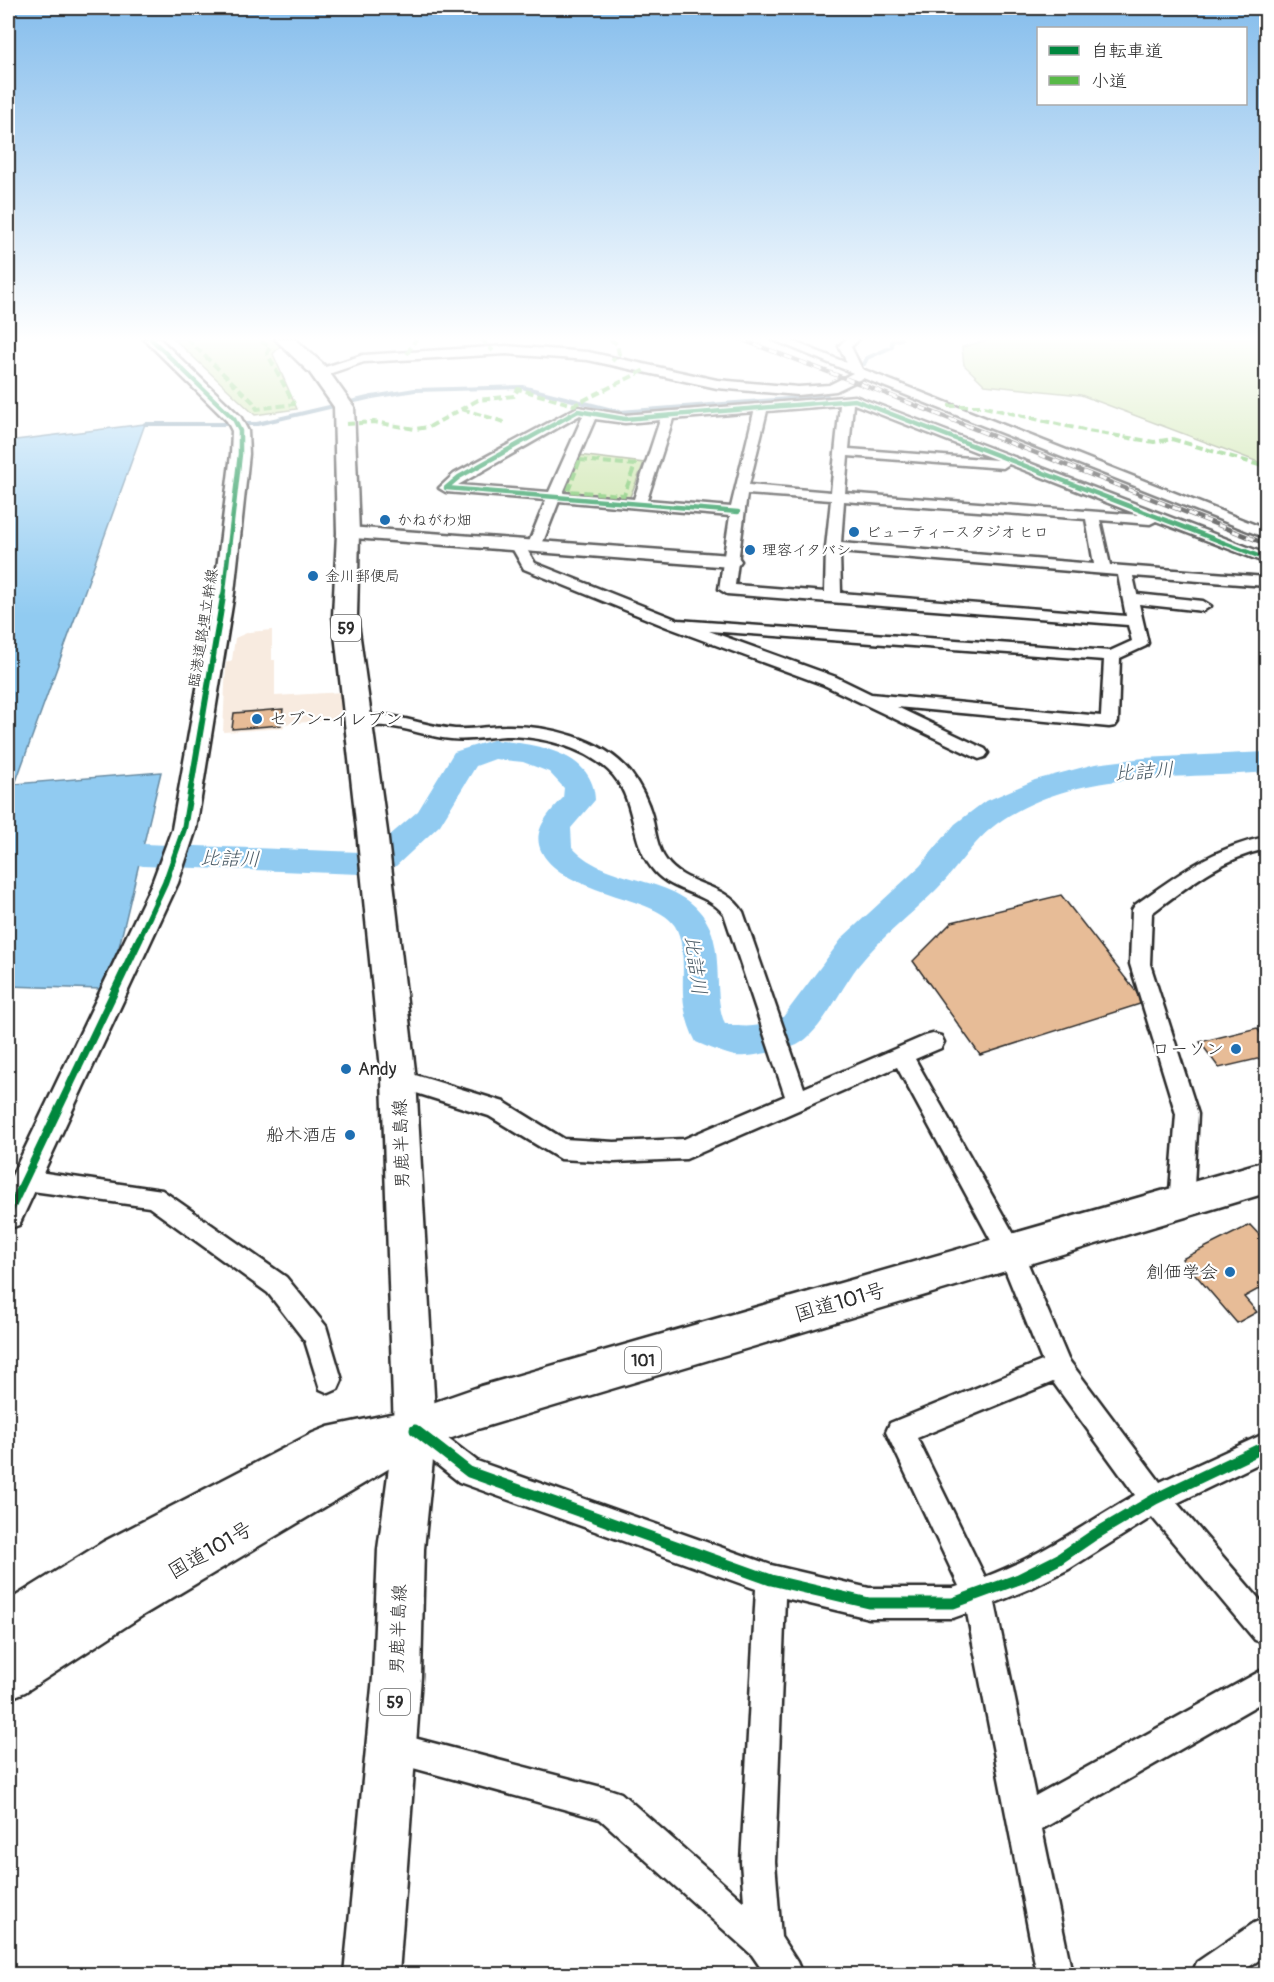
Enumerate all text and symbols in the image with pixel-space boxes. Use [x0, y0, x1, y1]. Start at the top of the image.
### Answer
legend [1037, 27, 1247, 105]
text: 自転車道 [1091, 40, 1163, 63]
text: 小道 [1091, 70, 1127, 93]
place label: かねがわ畑 [397, 511, 472, 530]
marker: かねがわ畑 [378, 513, 392, 527]
place label: ビューティースタジオ ヒロ [866, 523, 1049, 542]
marker: ビューティースタジオ ヒロ [847, 525, 861, 539]
place label: 理容イタバシ [762, 541, 851, 560]
marker: 理容イタバシ [743, 543, 757, 557]
street label: 臨港道路埋立幹線 [185, 567, 222, 689]
place label: 金川郵便局 [325, 567, 400, 586]
marker: 金川郵便局 [306, 569, 320, 583]
road number: 59 [331, 615, 361, 641]
place label: セブン-イレブン [269, 708, 403, 731]
marker: セブン-イレブン [250, 712, 264, 726]
water label: 比詰川 [1113, 757, 1175, 786]
water label: 比詰川 [200, 845, 260, 872]
water label: 比詰川 [679, 934, 712, 997]
place label: ローソン [1152, 1038, 1224, 1061]
marker: ローソン [1229, 1042, 1243, 1056]
place label: Andy [358, 1058, 397, 1081]
marker: Andy [339, 1062, 353, 1076]
street label: 男鹿半島線 [388, 1099, 415, 1189]
place label: 船木酒店 [266, 1124, 338, 1147]
marker: 船木酒店 [343, 1128, 357, 1142]
place label: 創価学会 [1146, 1261, 1218, 1284]
marker: 創価学会 [1223, 1265, 1237, 1279]
street label: 国道101号 [791, 1277, 889, 1328]
road number: 101 [625, 1347, 661, 1373]
street label: 国道101号 [163, 1515, 258, 1586]
street label: 男鹿半島線 [385, 1584, 412, 1674]
road number: 59 [380, 1689, 410, 1715]

